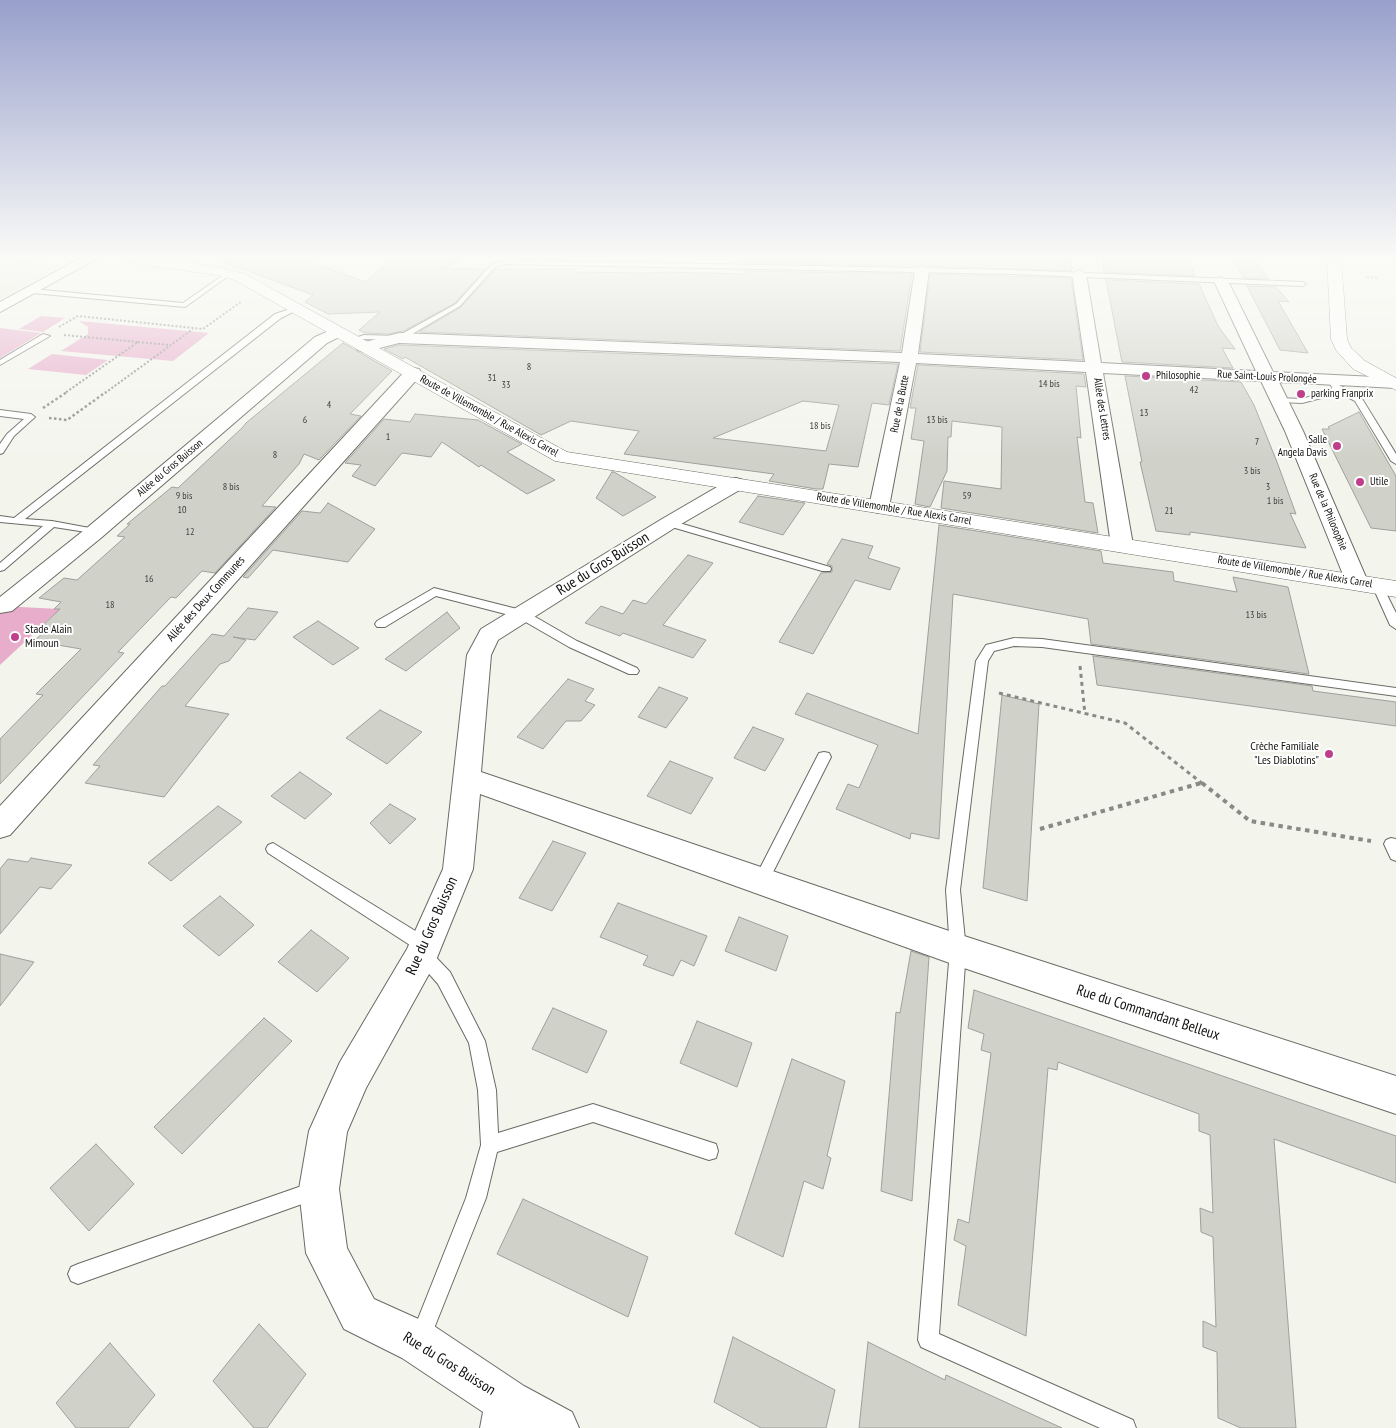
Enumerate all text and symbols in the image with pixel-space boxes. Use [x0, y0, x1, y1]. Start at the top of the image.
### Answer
house number: 8 [527, 361, 531, 373]
street label: Rue Saint-Louis Prolongée [1217, 368, 1317, 386]
place label: Philosophie [1156, 369, 1201, 383]
marker: Philosophie [1140, 370, 1152, 382]
street label: Route de Villemomble / Rue Alexis Carrel [417, 372, 561, 460]
house number: 31 [488, 372, 496, 384]
street label: Rue de la Butte [888, 374, 912, 434]
street label: Allée des Lettres [1091, 377, 1113, 441]
house number: 14 bis [1038, 378, 1060, 390]
house number: 33 [502, 379, 510, 391]
house number: 42 [1190, 384, 1198, 396]
place label: parking Franprix [1311, 387, 1373, 401]
marker: parking Franprix [1295, 388, 1307, 400]
house number: 4 [327, 399, 331, 411]
house number: 13 [1140, 407, 1148, 419]
house number: 6 [303, 414, 307, 426]
house number: 13 bis [926, 414, 948, 426]
house number: 18 bis [809, 420, 831, 432]
house number: 1 [386, 431, 390, 443]
place label: Salle Angela Davis [1278, 433, 1327, 459]
house number: 7 [1255, 436, 1259, 448]
street label: Allée du Gros Buisson [134, 437, 206, 499]
marker: Salle Angela Davis [1331, 440, 1343, 452]
house number: 8 [273, 449, 277, 461]
house number: 3 bis [1244, 465, 1260, 477]
street label: Rue de la Philosophie [1306, 472, 1350, 552]
place label: Utile [1370, 475, 1388, 489]
marker: Utile [1354, 476, 1366, 488]
house number: 8 bis [223, 481, 239, 493]
house number: 3 [1266, 481, 1270, 493]
house number: 9 bis [176, 490, 192, 502]
street label: Route de Villemomble / Rue Alexis Carrel [816, 490, 972, 528]
house number: 59 [963, 490, 971, 502]
house number: 1 bis [1267, 495, 1283, 507]
house number: 10 [178, 504, 186, 516]
house number: 21 [1165, 505, 1173, 517]
house number: 12 [186, 526, 194, 538]
street label: Rue du Gros Buisson [553, 528, 653, 600]
street label: Allée des Deux Communes [164, 553, 248, 645]
street label: Route de Villemomble / Rue Alexis Carrel [1217, 553, 1373, 591]
house number: 16 [145, 573, 153, 585]
house number: 18 [106, 599, 114, 611]
house number: 13 bis [1245, 609, 1267, 621]
place label: Stade Alain Mimoun [25, 623, 72, 651]
marker: Stade Alain Mimoun [9, 631, 21, 643]
place label: Crèche Familiale "Les Diablotins" [1250, 740, 1319, 768]
marker: Crèche Familiale "Les Diablotins" [1323, 748, 1335, 760]
street label: Rue du Gros Buisson [402, 874, 462, 978]
street label: Rue du Commandant Belleux [1074, 981, 1222, 1045]
street label: Rue du Gros Buisson [399, 1328, 499, 1400]

